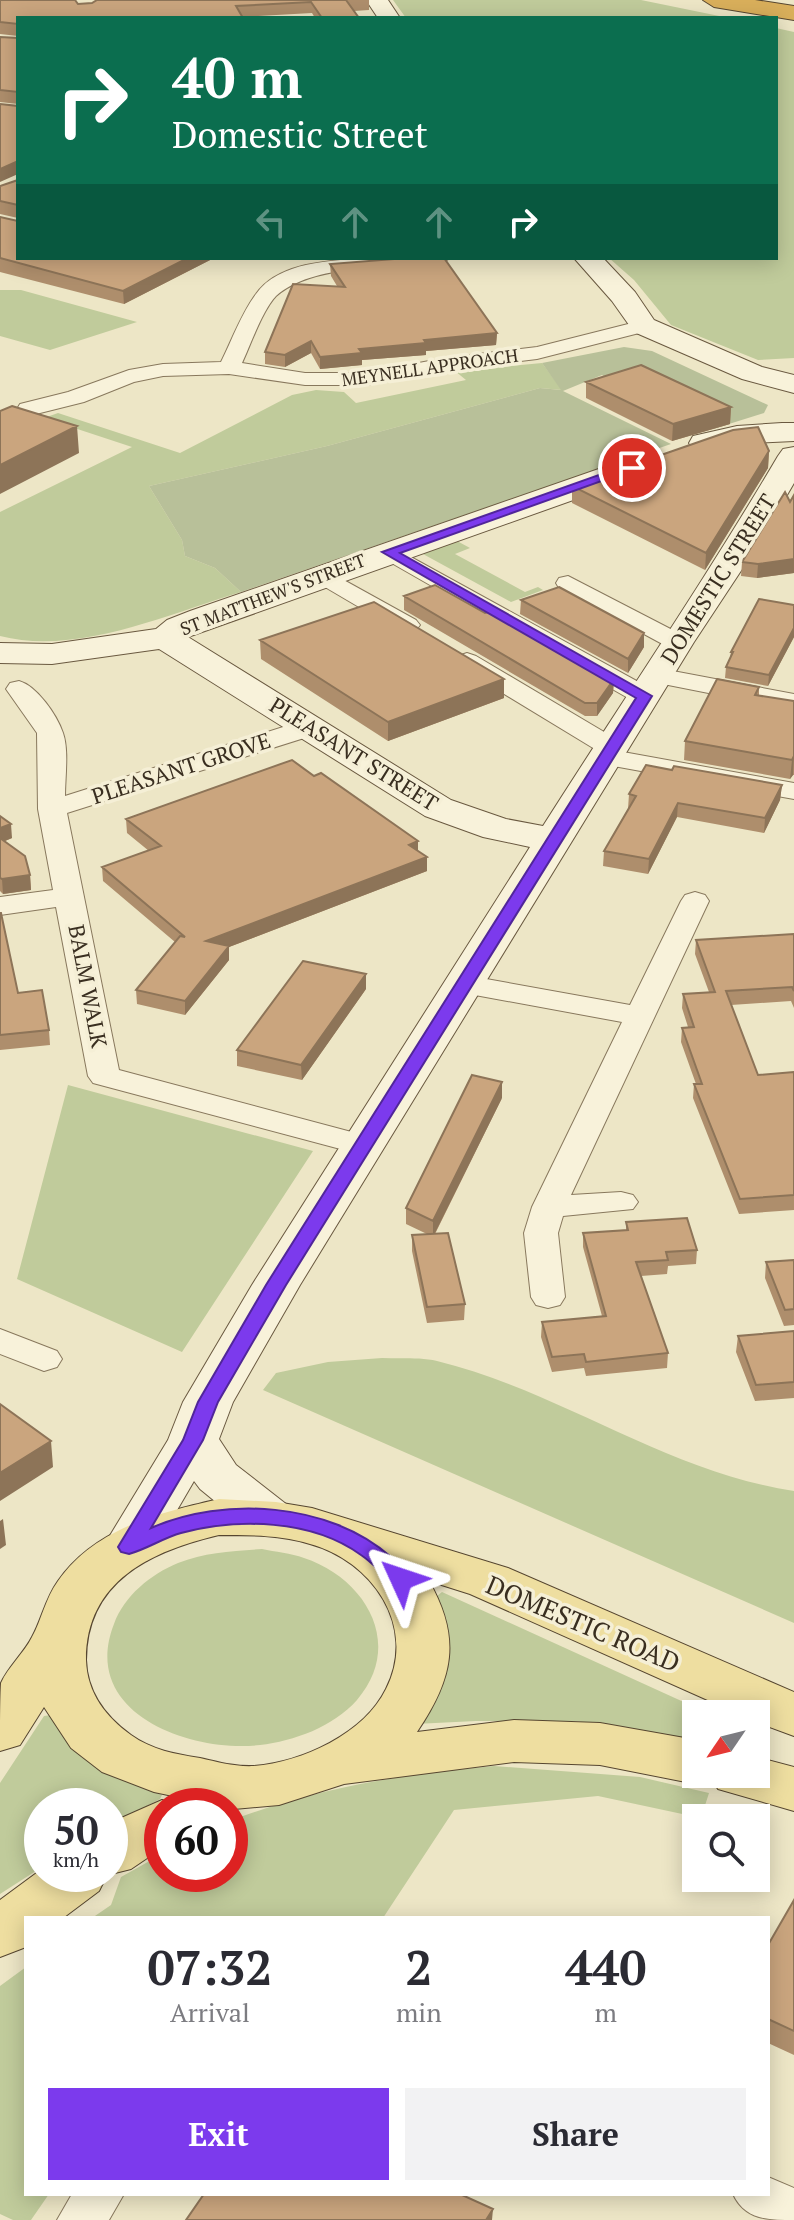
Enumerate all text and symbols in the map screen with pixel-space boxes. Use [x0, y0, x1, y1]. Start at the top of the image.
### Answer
text: 40 m [172, 40, 302, 114]
icon: right [40, 48, 144, 152]
text: Domestic Street [172, 111, 428, 158]
icon: left [249, 200, 293, 244]
icon: ahead [333, 200, 377, 244]
icon: ahead [417, 200, 461, 244]
icon: right [501, 200, 545, 244]
street label: MEYNELL APPROACH [340, 343, 520, 391]
pin [598, 434, 666, 502]
icon: arrive [610, 446, 654, 490]
street label: DOMESTIC STREET [654, 488, 782, 669]
street label: ST MATTHEW'S STREET [177, 548, 369, 641]
street label: PLEASANT STREET [265, 690, 444, 817]
street label: PLEASANT GROVE [88, 725, 274, 810]
street label: BALM WALK [62, 922, 115, 1051]
position arrow [359, 1537, 443, 1621]
street label: DOMESTIC ROAD [481, 1567, 685, 1679]
north arrow [682, 1700, 770, 1788]
map controls [682, 1700, 770, 1892]
speed limit sign: 60 [144, 1788, 248, 1892]
text: 50 [53, 1803, 99, 1856]
button: search [682, 1804, 770, 1892]
text: km/h [53, 1846, 99, 1873]
text: 07:32 [147, 1935, 272, 1999]
text: 2 [405, 1935, 432, 1999]
text: 440 [565, 1935, 647, 1999]
text: Arrival [170, 1995, 250, 2029]
text: min [396, 1995, 442, 2029]
text: m [595, 1995, 617, 2029]
button: Exit [48, 2088, 389, 2180]
button: Share [405, 2088, 746, 2180]

